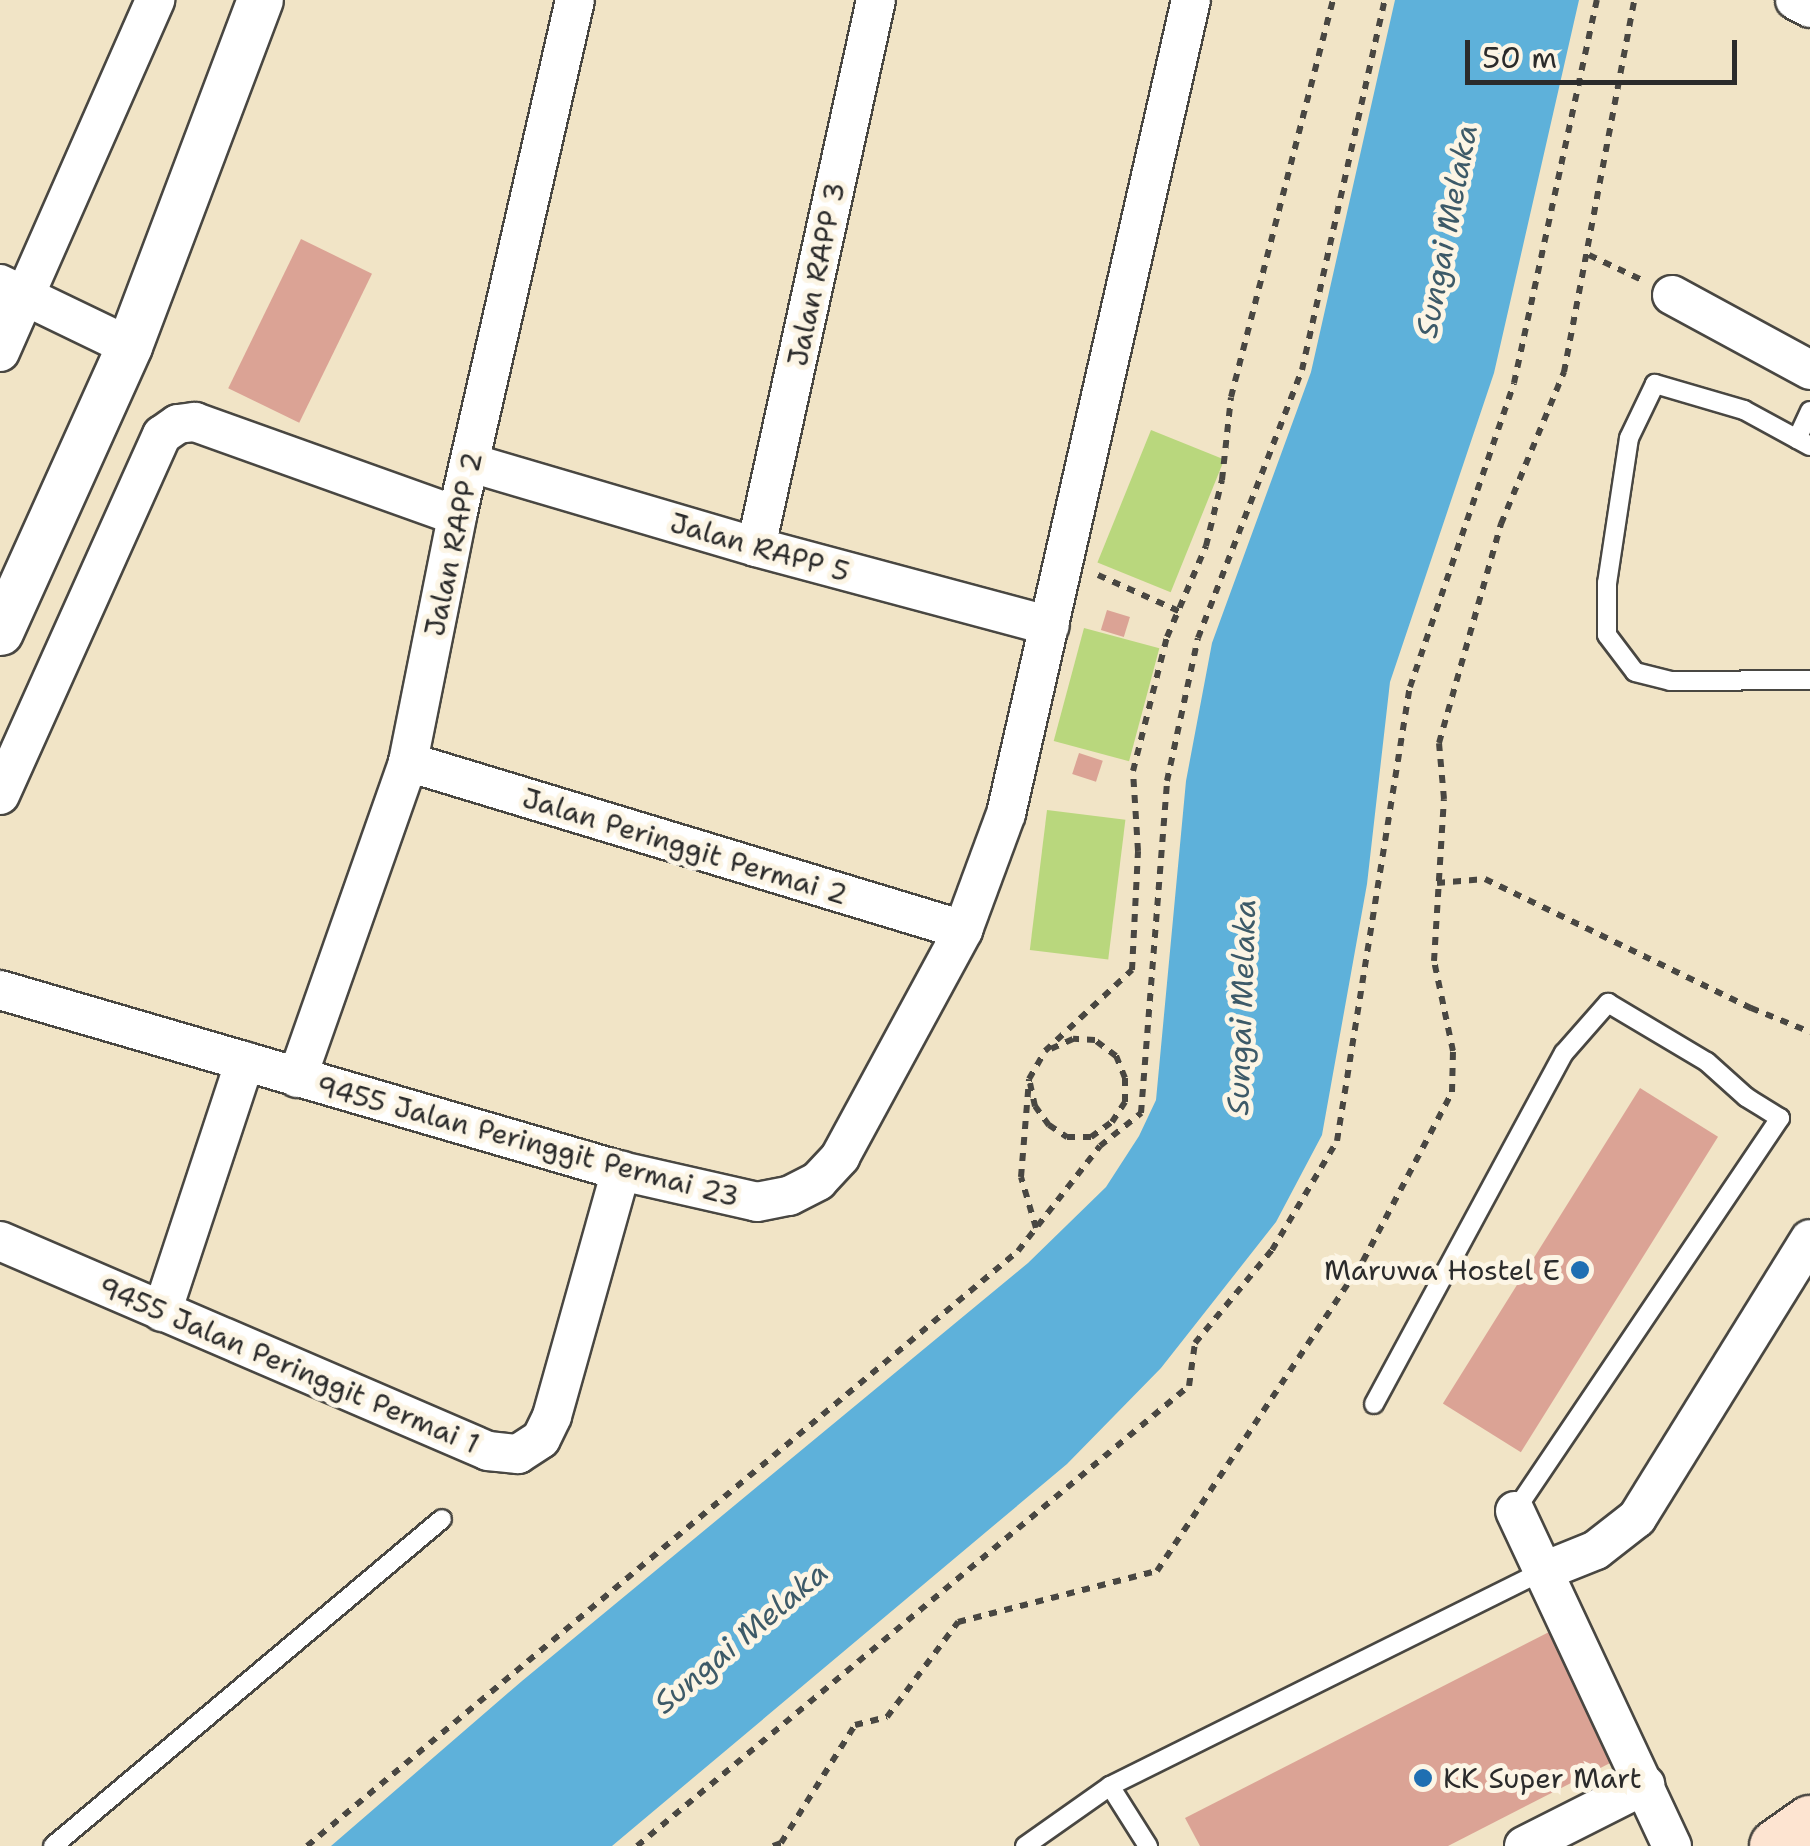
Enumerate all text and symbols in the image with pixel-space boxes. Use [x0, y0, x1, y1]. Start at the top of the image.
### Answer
scale bar [1470, 20, 1742, 82]
text: 50 m [1482, 37, 1557, 78]
water label: Sungai Melaka [1409, 121, 1485, 341]
street label: Jalan RAPP 3 [780, 179, 852, 369]
street label: Jalan RAPP 2 [417, 449, 489, 639]
street label: Jalan RAPP 5 [666, 505, 854, 589]
street label: Jalan Peringgit Permai 2 [519, 781, 851, 911]
water label: Sungai Melaka [1220, 898, 1264, 1116]
street label: 9455 Jalan Peringgit Permai 23 [313, 1068, 743, 1214]
place label: Maruwa Hostel E [1324, 1253, 1560, 1287]
marker: Maruwa Hostel E [1569, 1259, 1591, 1281]
street label: 9455 Jalan Peringgit Permai 1 [94, 1269, 484, 1461]
water label: Sungai Melaka [647, 1555, 835, 1721]
place label: KK Super Mart [1443, 1761, 1642, 1795]
marker: KK Super Mart [1412, 1767, 1434, 1789]

